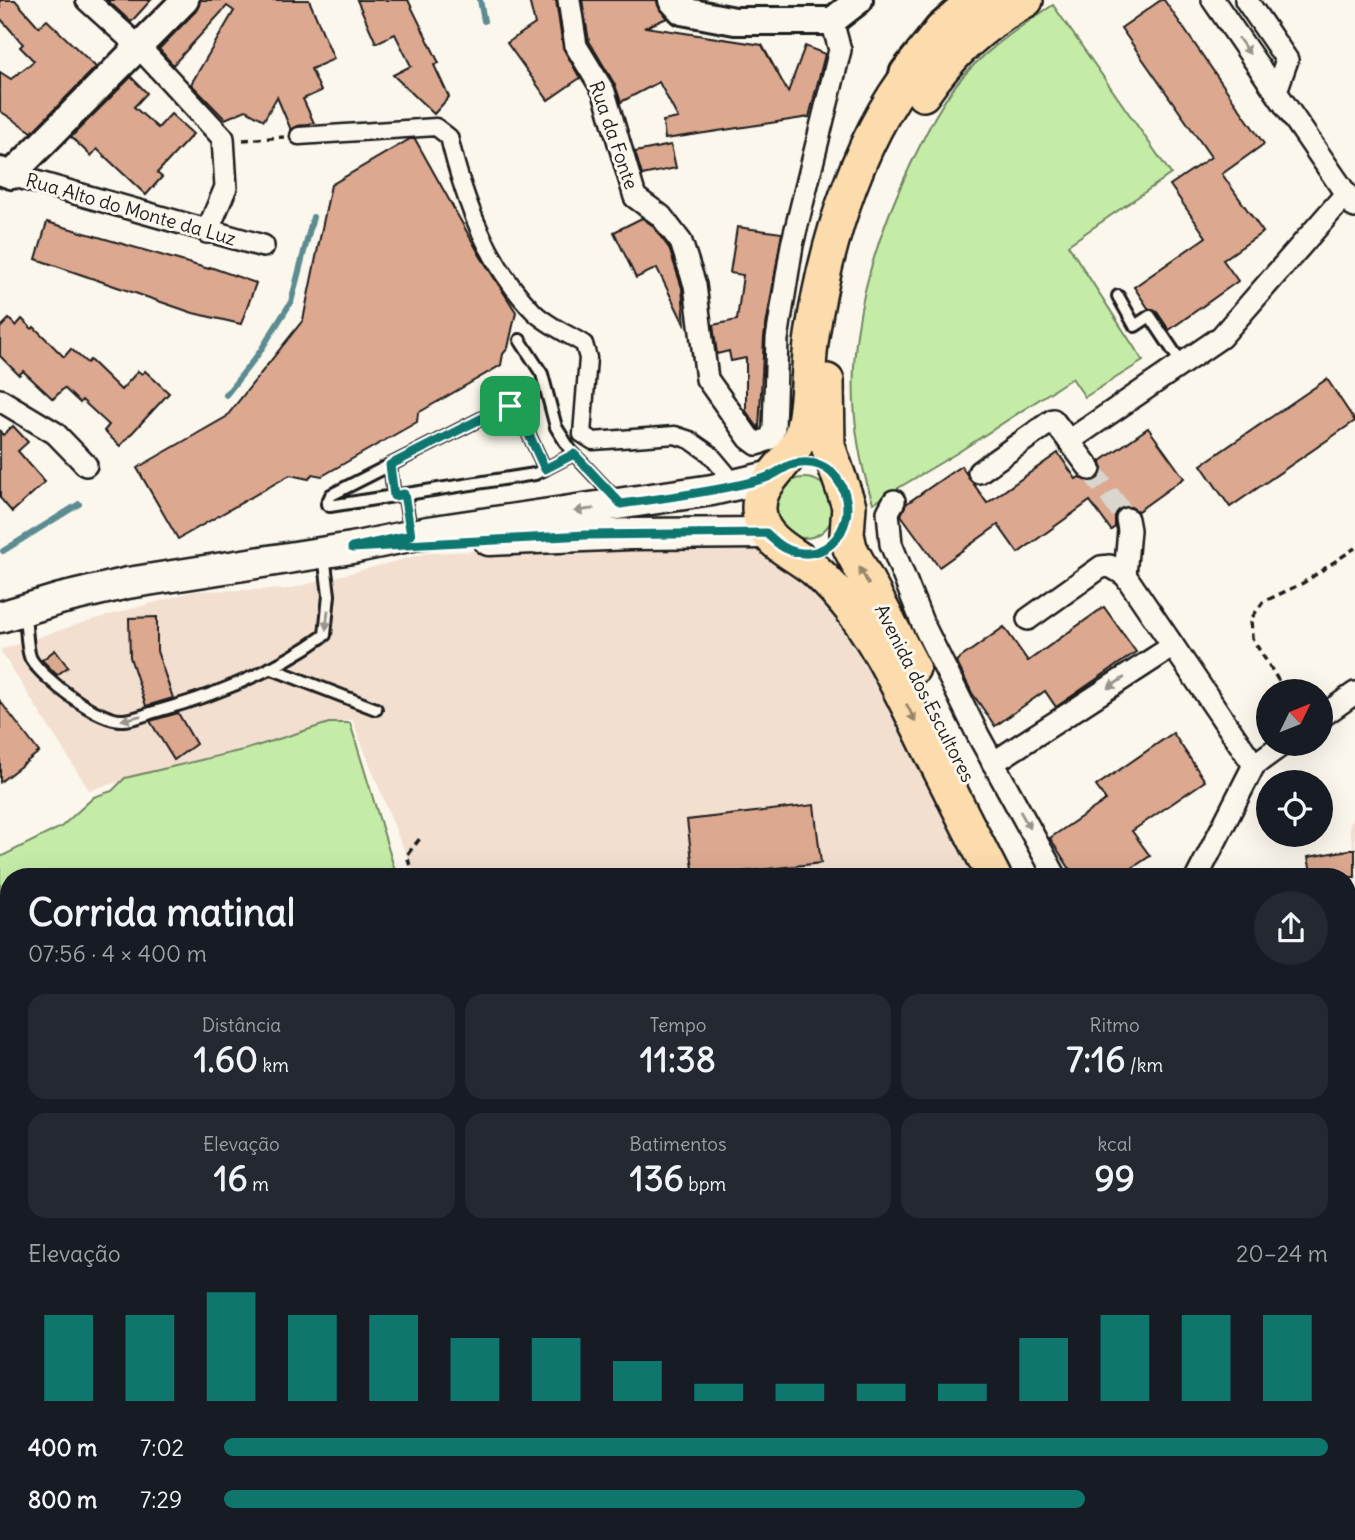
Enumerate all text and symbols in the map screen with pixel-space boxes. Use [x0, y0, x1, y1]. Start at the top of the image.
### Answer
one-way arrow [1237, 37, 1251, 55]
street label: Rua da Fonte [584, 78, 644, 192]
street label: Rua Alto do Monte da Luz [23, 168, 239, 250]
pin [480, 376, 540, 436]
icon: arrive [491, 387, 529, 425]
one-way arrow [573, 504, 595, 515]
one-way arrow [858, 567, 870, 586]
street label: Avenida dos Escultores [870, 600, 980, 786]
one-way arrow [321, 609, 332, 631]
one-way arrow [1106, 676, 1126, 689]
north arrow [1256, 679, 1334, 756]
map controls [1256, 679, 1333, 847]
one-way arrow [906, 703, 917, 723]
one-way arrow [120, 712, 142, 723]
button: locate [1256, 770, 1333, 847]
one-way arrow [1018, 810, 1030, 830]
text: Corrida matinal [28, 889, 295, 936]
button: share [1254, 891, 1328, 965]
text: 07:56 · 4 × 400 m [28, 939, 207, 968]
text: Distância [202, 1013, 281, 1037]
text: Tempo [649, 1013, 707, 1037]
text: Ritmo [1090, 1013, 1140, 1037]
text: 1.60 [194, 1037, 258, 1081]
text: 11:38 [640, 1037, 716, 1081]
text: 7:16 [1066, 1037, 1125, 1081]
text: km [258, 1053, 289, 1077]
text: /km [1125, 1053, 1163, 1077]
text: Elevação [203, 1132, 280, 1156]
text: Batimentos [629, 1132, 727, 1156]
text: kcal [1098, 1132, 1132, 1156]
text: 16 [214, 1156, 248, 1200]
text: 136 [630, 1156, 684, 1200]
text: 99 [1095, 1156, 1135, 1200]
text: m [248, 1172, 269, 1196]
text: bpm [684, 1172, 726, 1196]
text: Elevação [28, 1239, 121, 1268]
text: 20–24 m [1236, 1239, 1328, 1268]
text: 400 m [28, 1433, 97, 1462]
text: 7:02 [140, 1433, 184, 1462]
text: 800 m [28, 1485, 97, 1514]
text: 7:29 [140, 1485, 182, 1514]

